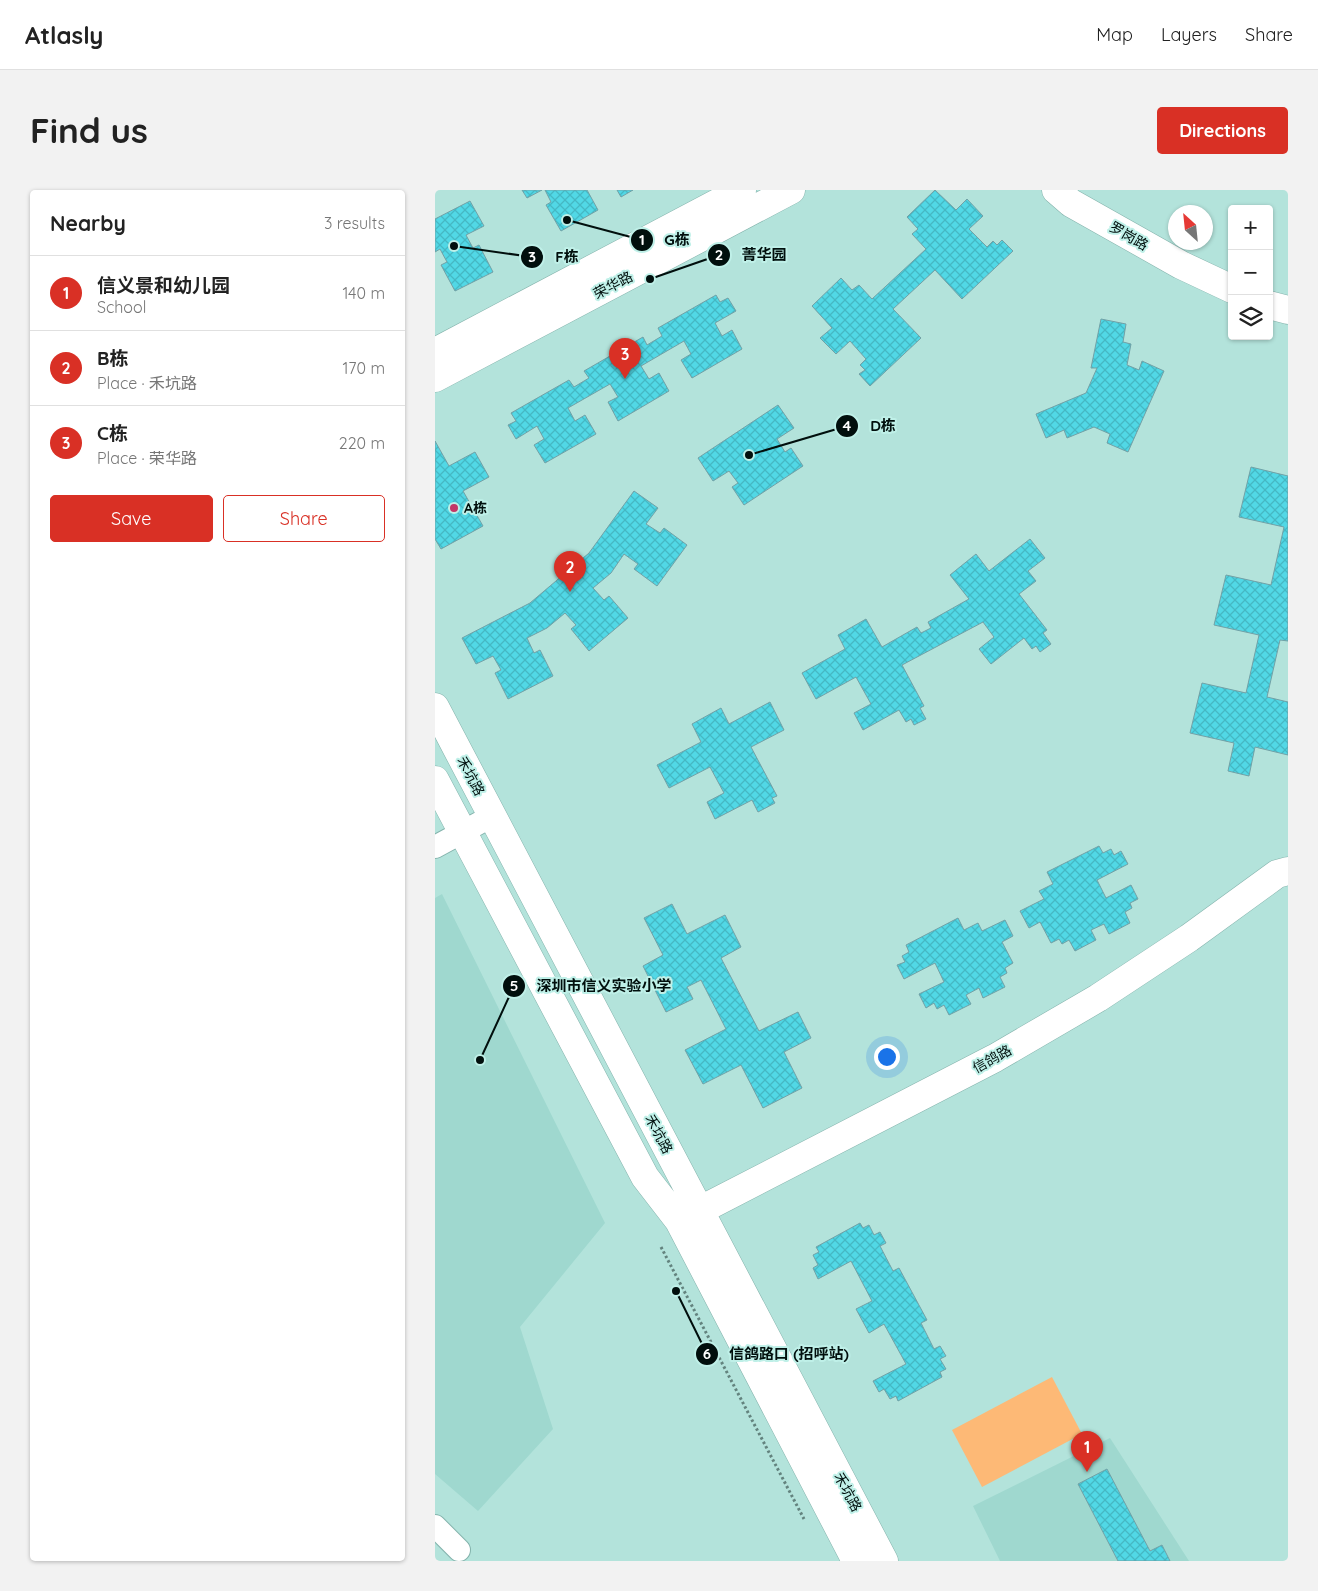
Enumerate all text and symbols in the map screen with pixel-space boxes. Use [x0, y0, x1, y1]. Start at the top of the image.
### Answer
text: Atlasly [25, 20, 103, 50]
text: Map [1096, 23, 1133, 46]
text: Layers [1161, 23, 1217, 46]
text: Share [1245, 23, 1293, 46]
button: Directions [1157, 107, 1288, 154]
text: Find us [30, 108, 148, 152]
north arrow [1168, 205, 1213, 250]
map controls [1228, 205, 1273, 340]
button: + [1228, 205, 1273, 250]
text: Nearby [50, 210, 126, 236]
text: 3 results [324, 213, 385, 233]
street label: 罗岗路 [1106, 218, 1152, 254]
callout: G栋 [629, 225, 700, 255]
text: 1 [639, 230, 645, 249]
text: G栋 [664, 230, 690, 249]
callout: 菁华园 [706, 240, 796, 270]
callout: F栋 [520, 242, 588, 272]
text: 2 [715, 245, 723, 264]
text: 菁华园 [741, 245, 787, 264]
text: 3 [528, 247, 536, 266]
text: F栋 [555, 247, 579, 266]
button: − [1228, 250, 1273, 295]
street label: 荣华路 [590, 267, 636, 303]
text: 信义景和幼儿园 [97, 273, 230, 297]
text: 1 [63, 283, 69, 303]
text: 140 m [342, 283, 385, 303]
button: layers [1228, 295, 1273, 340]
text: School [97, 297, 146, 317]
pin: 3 [609, 338, 641, 379]
text: B栋 [97, 346, 128, 370]
text: 2 [61, 358, 71, 378]
text: 170 m [342, 358, 385, 378]
text: Place · 禾坑路 [97, 373, 197, 393]
callout: D栋 [835, 411, 905, 441]
text: 4 [843, 416, 852, 435]
text: D栋 [870, 416, 896, 435]
text: C栋 [97, 421, 128, 445]
text: 3 [62, 433, 70, 453]
text: 220 m [339, 433, 385, 453]
text: Place · 荣华路 [97, 448, 197, 468]
button: Save [50, 495, 213, 542]
button: Share [223, 495, 385, 542]
place label: A栋 [464, 499, 487, 517]
marker: A栋 [448, 502, 460, 514]
pin: 2 [554, 551, 586, 592]
street label: 禾坑路 [453, 753, 489, 799]
callout: 深圳市信义实验小学 [501, 971, 681, 1001]
text: 5 [510, 976, 518, 995]
text: 深圳市信义实验小学 [536, 976, 672, 995]
street label: 信鸽路 [969, 1041, 1015, 1077]
your location [874, 1044, 900, 1070]
street label: 禾坑路 [641, 1111, 677, 1157]
callout: 信鸽路口 (招呼站) [694, 1339, 859, 1369]
text: 6 [703, 1344, 711, 1363]
text: 信鸽路口 (招呼站) [729, 1344, 849, 1363]
pin: 1 [1071, 1431, 1103, 1472]
street label: 禾坑路 [830, 1469, 866, 1515]

